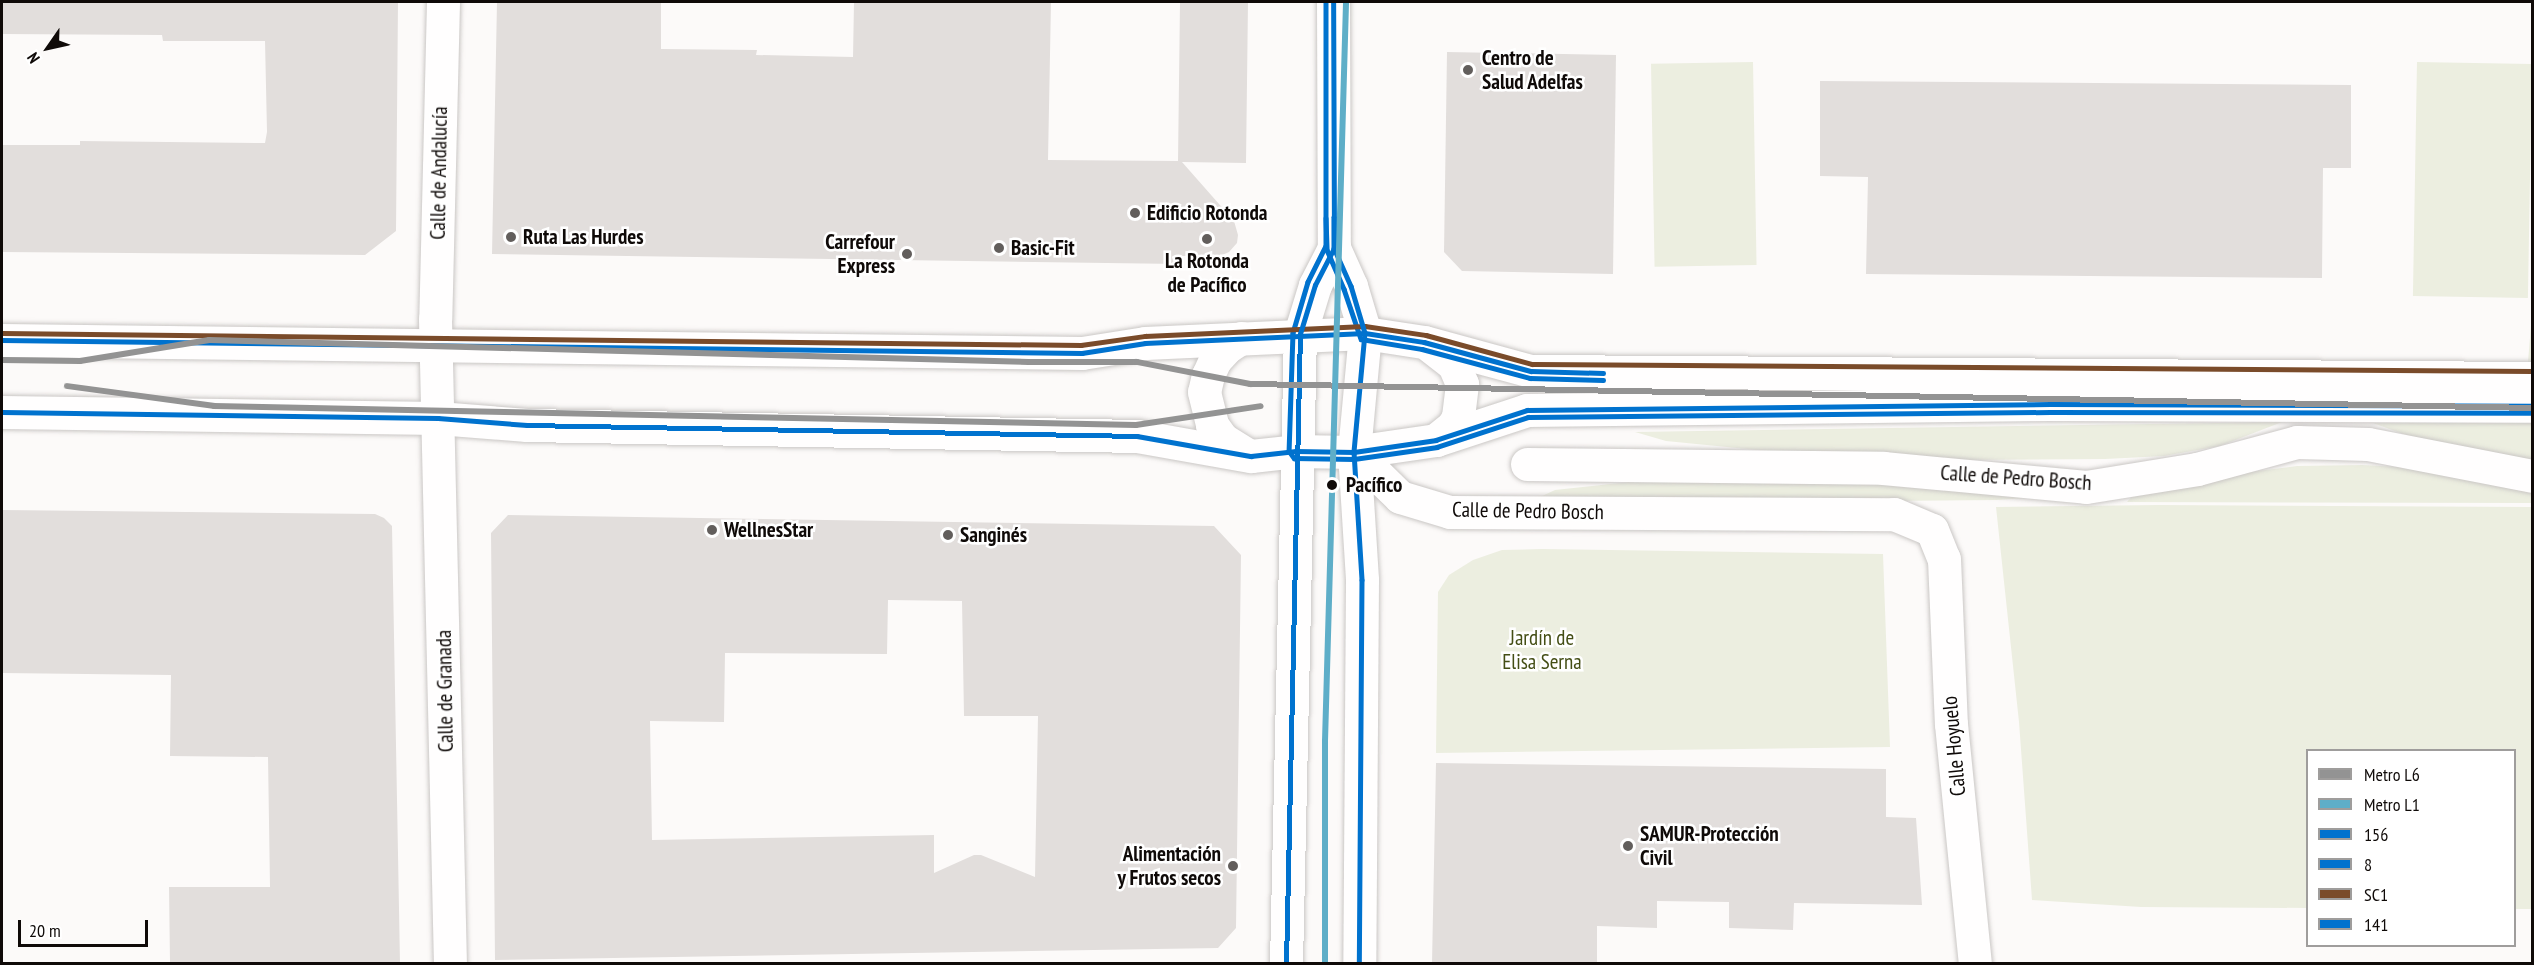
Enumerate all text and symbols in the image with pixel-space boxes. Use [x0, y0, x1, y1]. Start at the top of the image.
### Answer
north arrow [18, 18, 78, 78]
place label: Centro de Salud Adelfas [1482, 45, 1584, 95]
text: N [22, 49, 44, 67]
marker: Centro de Salud Adelfas [1459, 61, 1477, 79]
street label: Calle de Andalucía [425, 106, 453, 240]
place label: Edificio Rotonda [1147, 200, 1267, 226]
marker: Edificio Rotonda [1128, 206, 1142, 220]
place label: Ruta Las Hurdes [523, 224, 644, 250]
place label: Carrefour Express [825, 229, 895, 279]
marker: Ruta Las Hurdes [504, 230, 518, 244]
marker: La Rotonda de Pacífico [1200, 232, 1214, 246]
place label: Basic-Fit [1011, 235, 1075, 261]
marker: Basic-Fit [992, 241, 1006, 255]
marker: Carrefour Express [900, 247, 914, 261]
place label: La Rotonda de Pacífico [1165, 248, 1249, 298]
street label: Calle de Pedro Bosch [1940, 460, 2092, 496]
place label: Pacífico [1346, 472, 1402, 498]
marker: Pacífico [1323, 476, 1341, 494]
street label: Calle de Pedro Bosch [1452, 497, 1604, 525]
place label: WellnesStar [724, 517, 813, 543]
place label: Sanginés [960, 522, 1027, 548]
marker: WellnesStar [705, 523, 719, 537]
marker: Sanginés [941, 528, 955, 542]
park label: Jardín de Elisa Serna [1502, 625, 1582, 675]
street label: Calle de Granada [431, 630, 459, 752]
street label: Calle Hoyuelo [1937, 695, 1971, 797]
legend [2306, 749, 2516, 947]
text: Metro L6 [2364, 763, 2420, 786]
text: Metro L1 [2364, 793, 2420, 816]
place label: SAMUR-Protección Civil [1640, 821, 1779, 871]
text: 156 [2364, 823, 2388, 846]
marker: SAMUR-Protección Civil [1621, 839, 1635, 853]
place label: Alimentación y Frutos secos [1117, 841, 1221, 891]
text: 8 [2364, 853, 2372, 876]
marker: Alimentación y Frutos secos [1226, 859, 1240, 873]
text: SC1 [2364, 883, 2388, 906]
scale bar [21, 908, 152, 946]
text: 141 [2364, 913, 2388, 936]
text: 20 m [29, 919, 61, 942]

